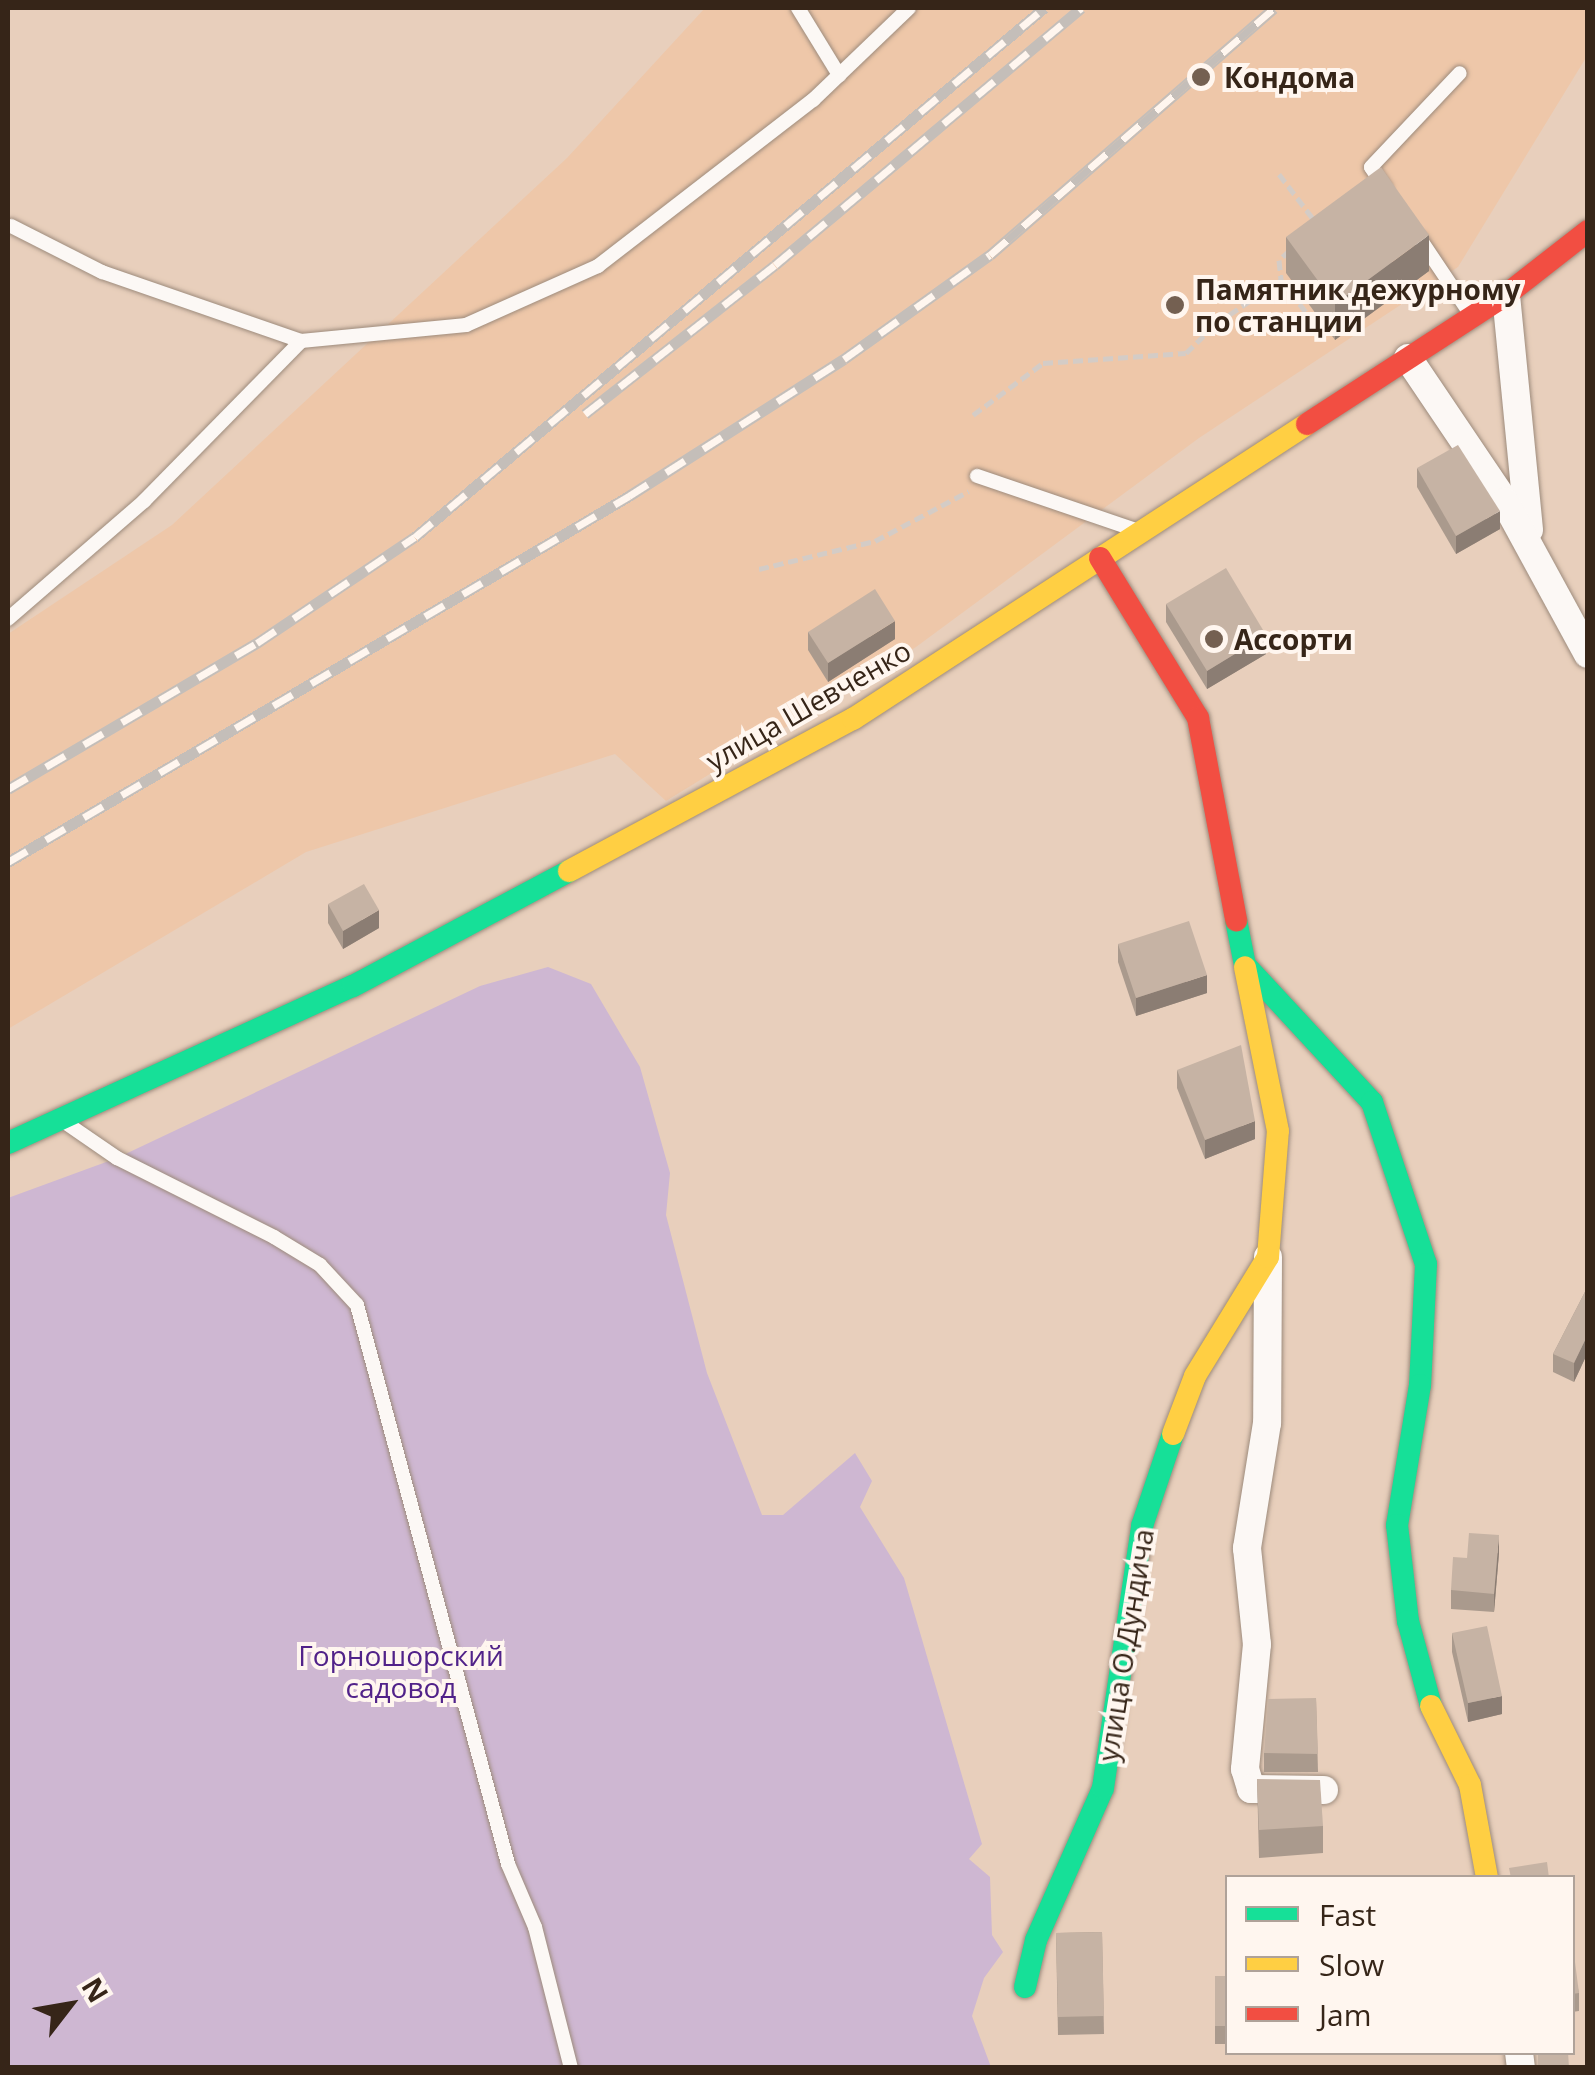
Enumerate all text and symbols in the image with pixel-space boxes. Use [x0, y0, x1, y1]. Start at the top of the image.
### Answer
place label: Кондома [1224, 60, 1355, 94]
marker: Кондома [1188, 64, 1214, 90]
place label: Памятник дежурному по станции [1195, 272, 1520, 338]
marker: Памятник дежурному по станции [1164, 294, 1186, 316]
place label: Ассорти [1234, 622, 1353, 656]
marker: Ассорти [1203, 628, 1225, 650]
street label: улица Шевченко [700, 633, 916, 777]
street label: улица О.Дундича [1090, 1526, 1160, 1764]
park label: Горношорский садовод [298, 1638, 504, 1704]
legend [1225, 1875, 1575, 2055]
text: Fast [1319, 1894, 1376, 1935]
text: Slow [1319, 1944, 1384, 1985]
north arrow [20, 1955, 120, 2055]
text: N [74, 1970, 118, 2009]
text: Jam [1319, 1994, 1372, 2035]

